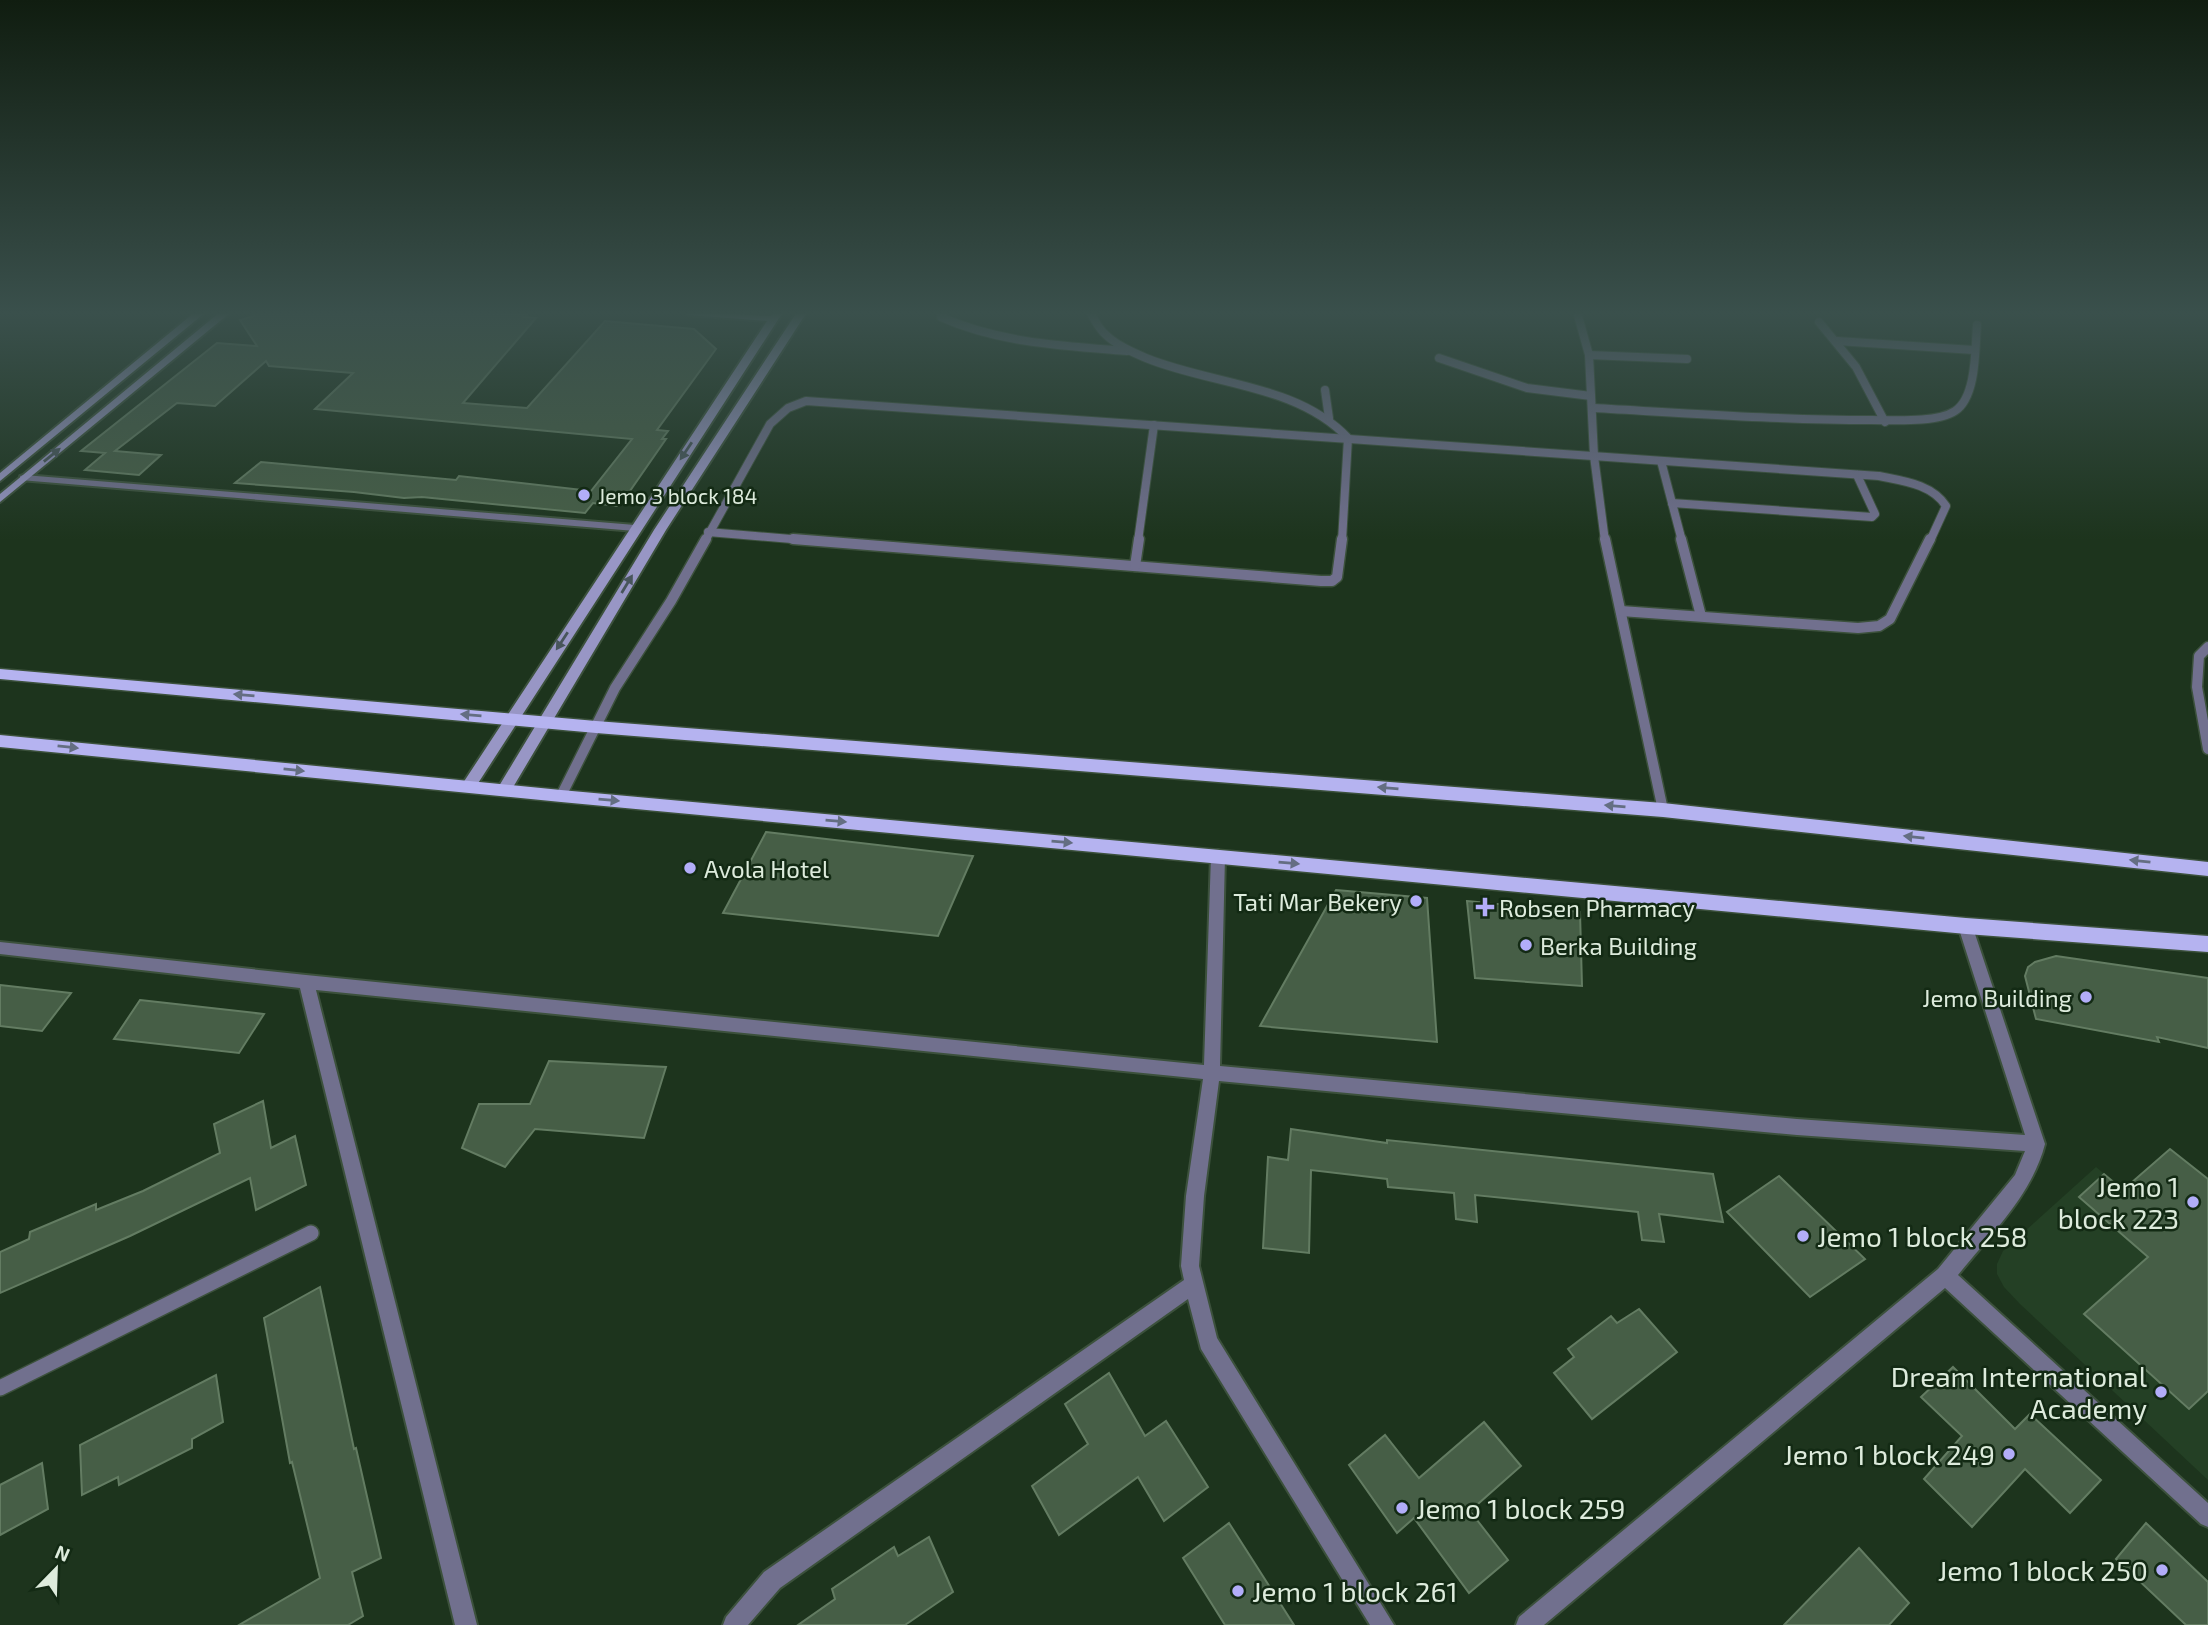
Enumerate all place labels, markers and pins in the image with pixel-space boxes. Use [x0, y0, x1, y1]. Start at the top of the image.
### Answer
place label: Jemo 3 block 184 [598, 483, 757, 508]
marker: Jemo 3 block 184 [576, 487, 592, 503]
place label: Avola Hotel [704, 854, 829, 883]
marker: Avola Hotel [682, 860, 698, 876]
place label: Tati Mar Bekery [1233, 887, 1402, 916]
marker: Tati Mar Bekery [1408, 893, 1424, 909]
place label: Robsen Pharmacy [1499, 893, 1695, 922]
marker: Robsen Pharmacy [1477, 899, 1493, 915]
place label: Berka Building [1540, 931, 1697, 960]
marker: Berka Building [1518, 937, 1534, 953]
place label: Jemo Building [1922, 983, 2072, 1012]
marker: Jemo Building [2078, 989, 2094, 1005]
place label: Jemo 1 block 223 [2058, 1169, 2179, 1235]
marker: Jemo 1 block 223 [2185, 1194, 2201, 1210]
place label: Jemo 1 block 258 [1817, 1219, 2027, 1253]
marker: Jemo 1 block 258 [1795, 1228, 1811, 1244]
place label: Dream International Academy [1891, 1359, 2148, 1425]
marker: Dream International Academy [2153, 1384, 2169, 1400]
place label: Jemo 1 block 249 [1783, 1437, 1995, 1471]
marker: Jemo 1 block 249 [2001, 1446, 2017, 1462]
place label: Jemo 1 block 259 [1416, 1491, 1625, 1525]
marker: Jemo 1 block 259 [1394, 1500, 1410, 1516]
place label: Jemo 1 block 250 [1938, 1553, 2148, 1587]
marker: Jemo 1 block 250 [2154, 1562, 2170, 1578]
place label: Jemo 1 block 261 [1252, 1574, 1458, 1608]
marker: Jemo 1 block 261 [1230, 1583, 1246, 1599]

